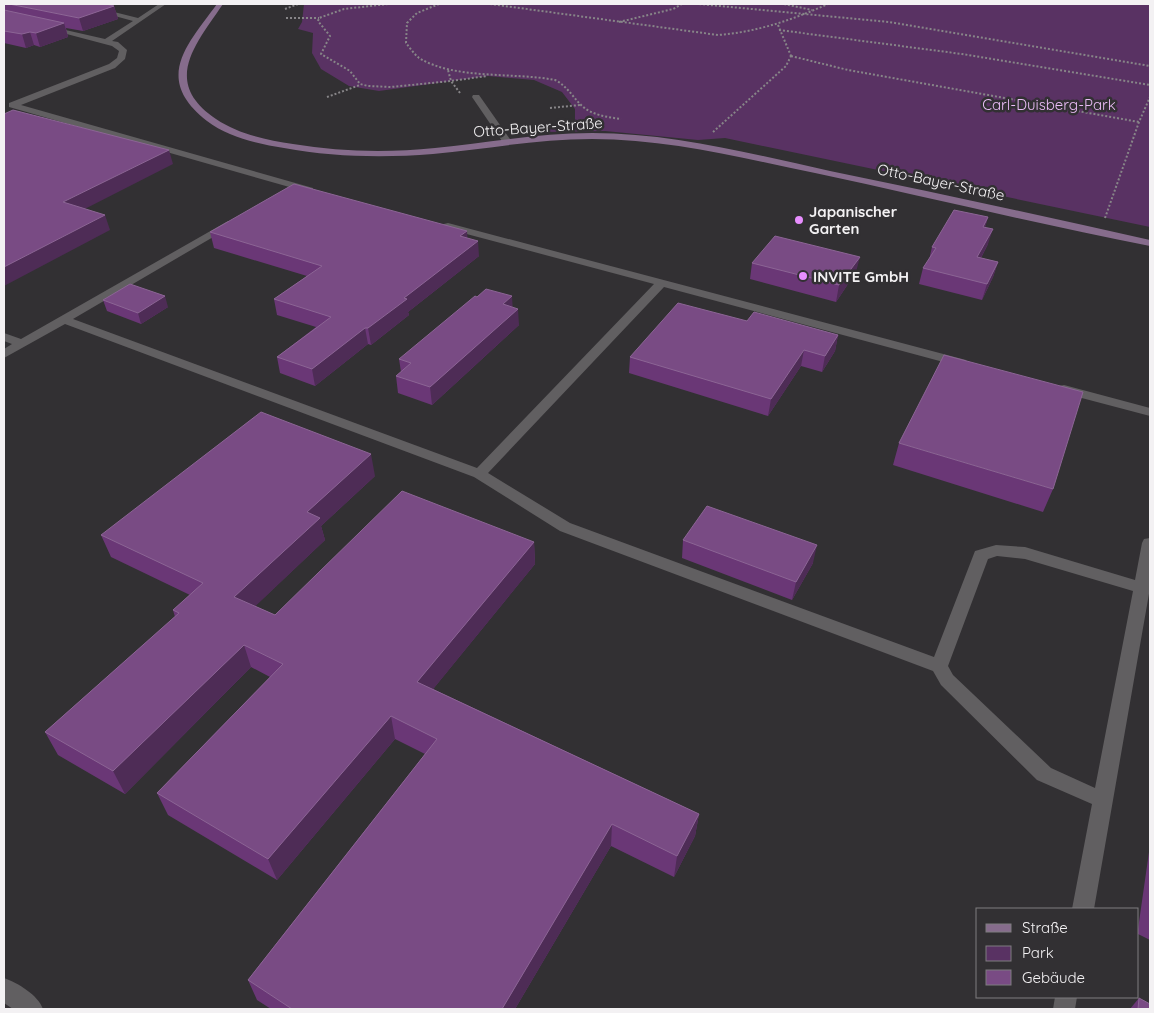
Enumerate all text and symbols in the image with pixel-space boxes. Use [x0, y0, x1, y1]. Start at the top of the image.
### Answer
park label: Carl-Duisberg-Park [982, 95, 1116, 114]
street label: Otto-Bayer-Straße [473, 113, 603, 141]
street label: Otto-Bayer-Straße [876, 159, 1006, 205]
place label: Japanischer Garten [809, 202, 898, 238]
marker: Japanischer Garten [793, 214, 805, 226]
place label: INVITE GmbH [813, 267, 909, 286]
marker: INVITE GmbH [797, 270, 809, 282]
legend [976, 908, 1139, 998]
text: Straße [1022, 918, 1068, 937]
text: Park [1022, 943, 1054, 962]
text: Gebäude [1022, 968, 1085, 987]

